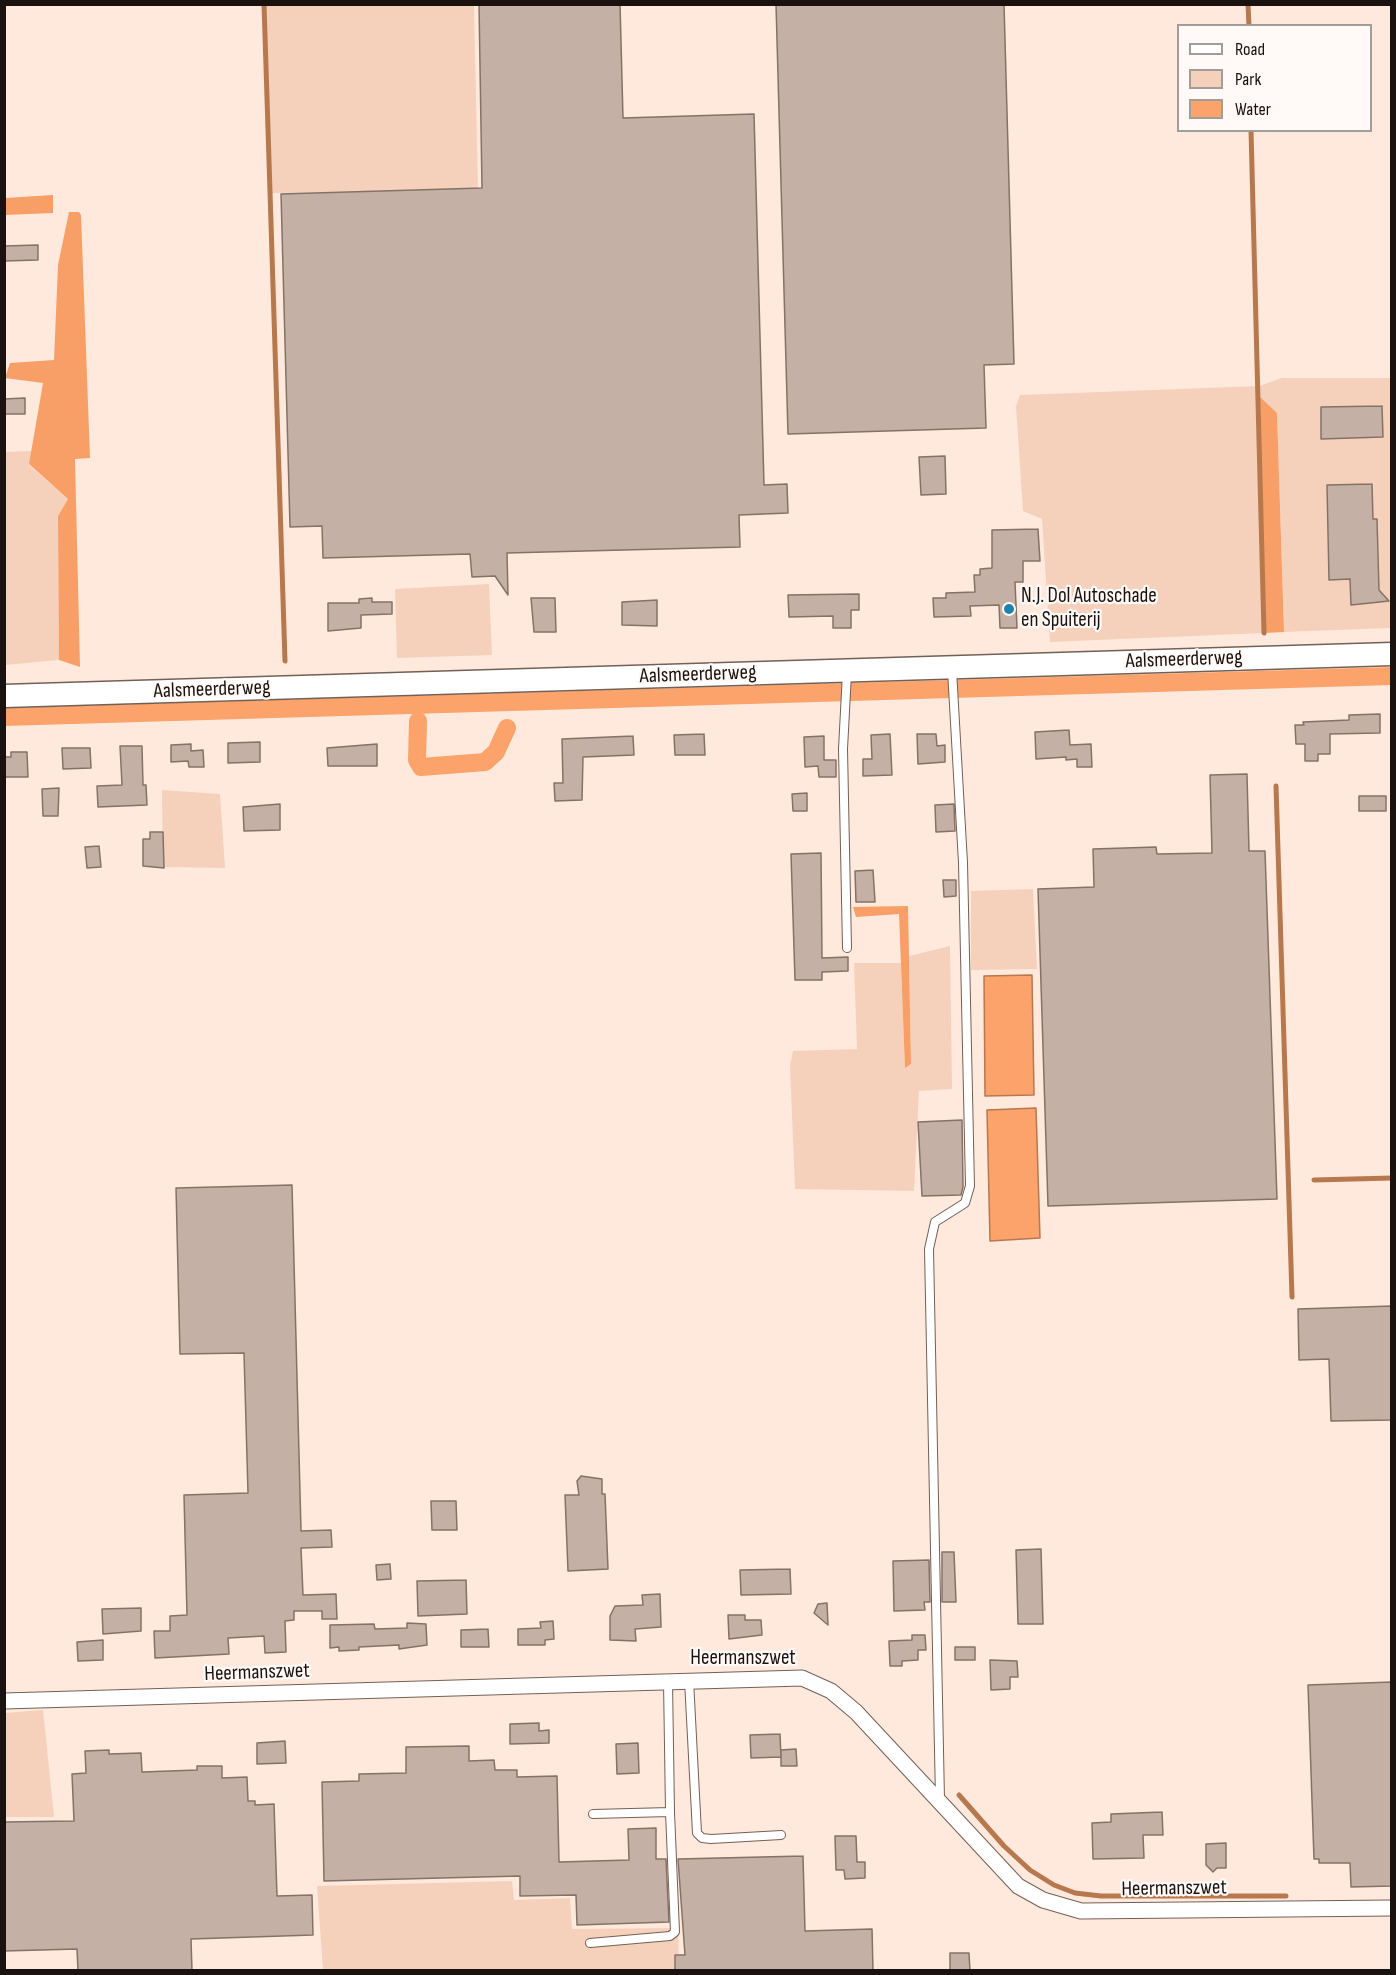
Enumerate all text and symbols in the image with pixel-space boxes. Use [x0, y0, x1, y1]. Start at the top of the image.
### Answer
legend [1177, 24, 1372, 132]
text: Road [1235, 39, 1265, 60]
text: Park [1235, 69, 1261, 90]
text: Water [1235, 99, 1271, 120]
place label: N.J. Dol Autoschade en Spuiterij [1021, 584, 1157, 634]
marker: N.J. Dol Autoschade en Spuiterij [1002, 602, 1016, 616]
street label: Aalsmeerderweg [1125, 645, 1243, 675]
street label: Aalsmeerderweg [639, 660, 757, 690]
street label: Aalsmeerderweg [153, 675, 271, 705]
street label: Heermanszwet [690, 1646, 796, 1672]
street label: Heermanszwet [204, 1659, 310, 1687]
street label: Heermanszwet [1121, 1875, 1227, 1903]

